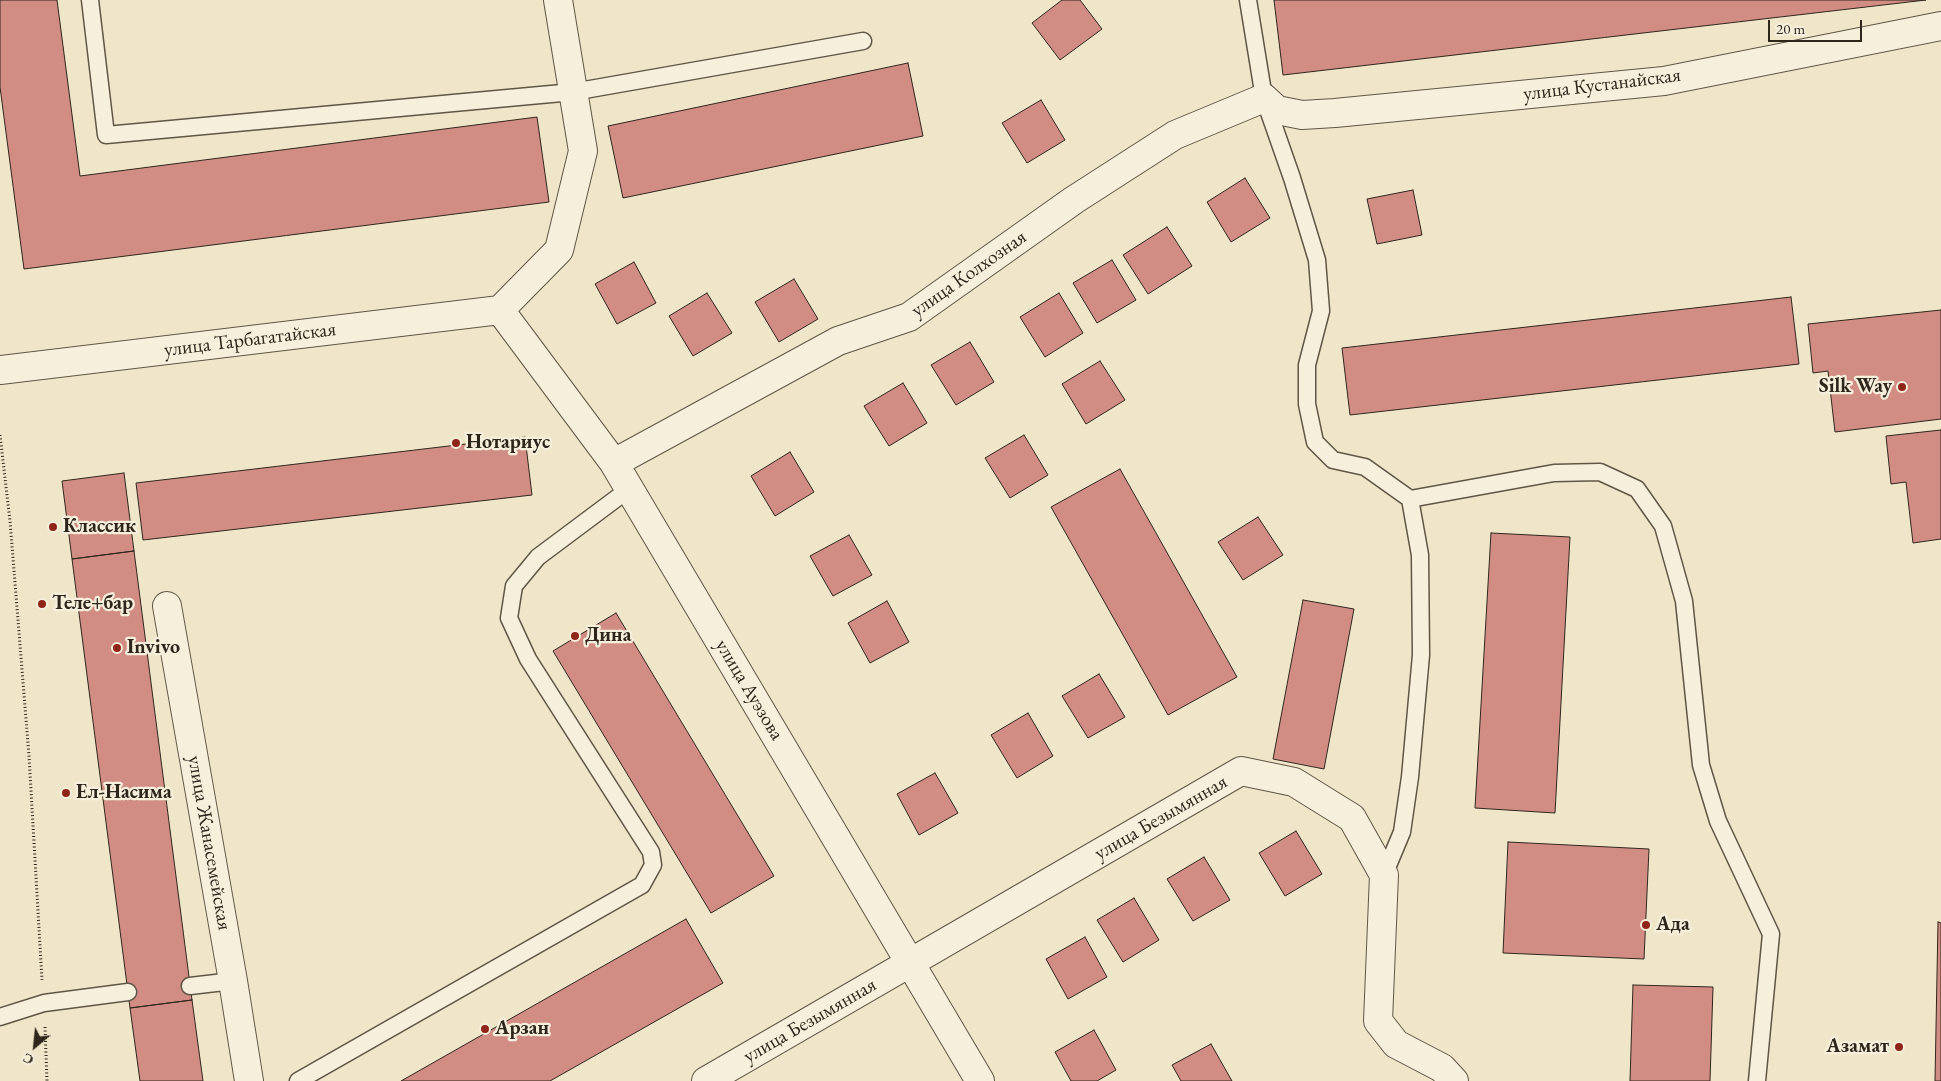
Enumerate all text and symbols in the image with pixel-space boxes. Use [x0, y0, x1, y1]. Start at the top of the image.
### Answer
scale bar [1771, 10, 1865, 42]
text: 20 m [1776, 19, 1805, 38]
street label: улица Кустанайская [1522, 63, 1682, 107]
street label: улица Колхозная [907, 225, 1031, 323]
street label: улица Тарбагатайская [163, 318, 337, 362]
place label: Silk Way [1819, 375, 1892, 399]
marker: Silk Way [1896, 381, 1908, 393]
place label: Нотариус [466, 431, 550, 455]
marker: Нотариус [450, 437, 462, 449]
place label: Классик [63, 515, 136, 539]
marker: Классик [47, 521, 59, 533]
place label: Теле+бар [52, 592, 133, 616]
marker: Теле+бар [36, 598, 48, 610]
place label: Дина [585, 624, 631, 648]
marker: Дина [569, 630, 581, 642]
street label: улица Ауэзова [709, 635, 789, 745]
place label: Invivo [127, 636, 180, 660]
marker: Invivo [111, 642, 123, 654]
street label: улица Жанасемейская [182, 754, 236, 932]
street label: улица Безымянная [1090, 770, 1232, 866]
place label: Ел-Насима [76, 781, 172, 805]
marker: Ел-Насима [60, 787, 72, 799]
place label: Ада [1656, 913, 1690, 937]
marker: Ада [1640, 919, 1652, 931]
street label: улица Безымянная [739, 973, 881, 1069]
place label: Арзан [495, 1017, 549, 1041]
north arrow [10, 1021, 60, 1071]
marker: Арзан [479, 1023, 491, 1035]
place label: Азамат [1826, 1035, 1889, 1059]
marker: Азамат [1893, 1041, 1905, 1053]
text: С [19, 1049, 37, 1070]

